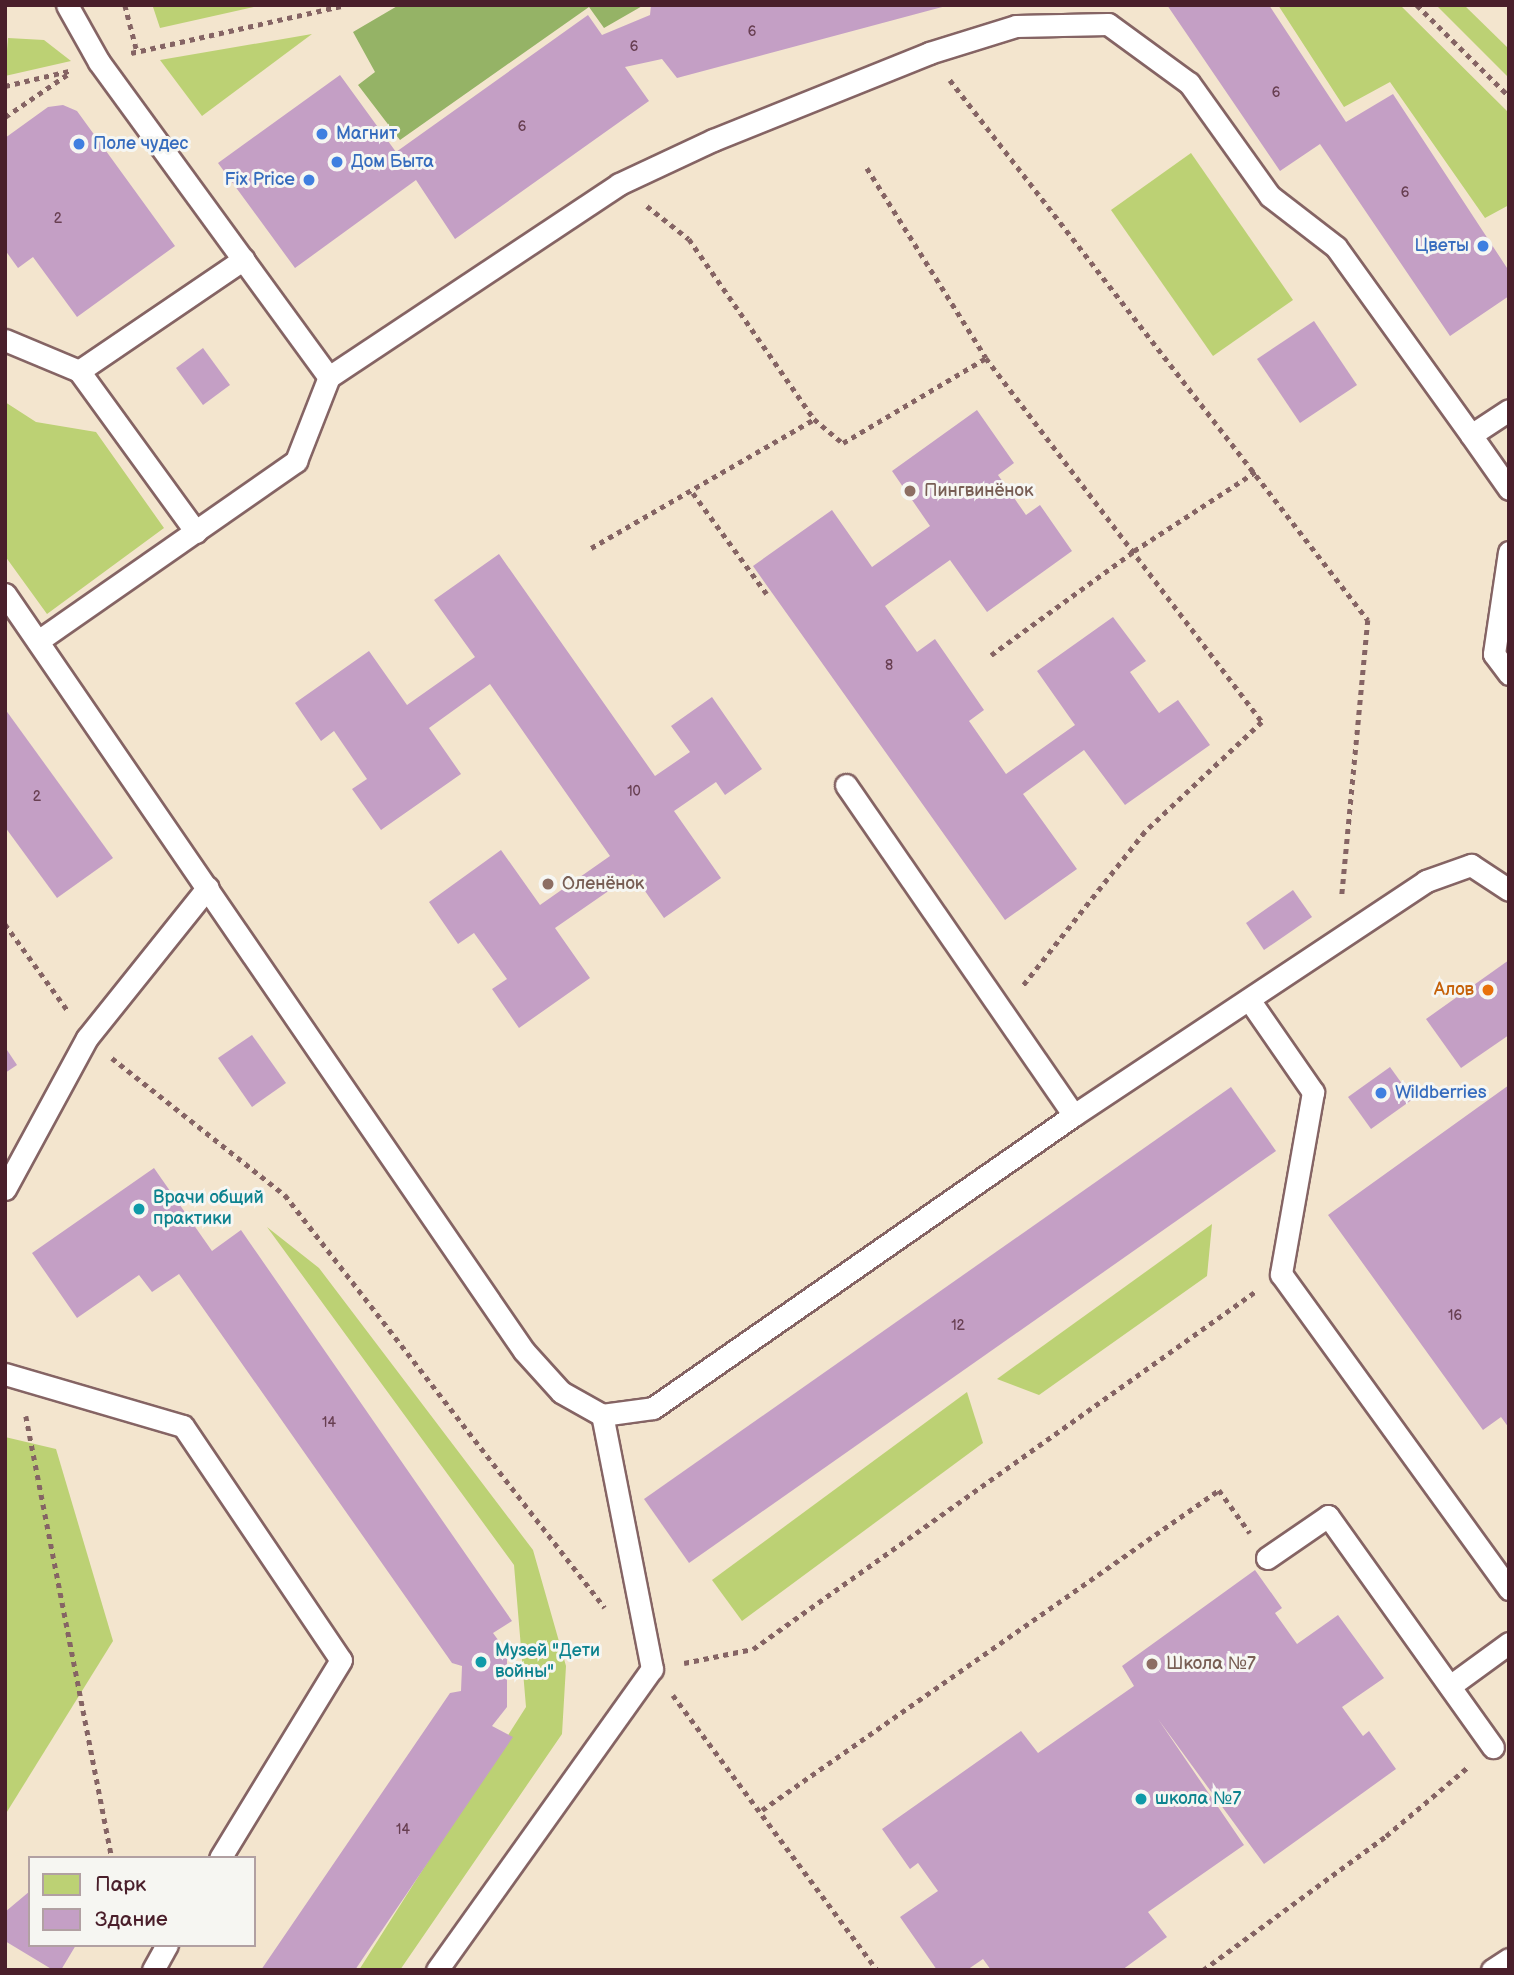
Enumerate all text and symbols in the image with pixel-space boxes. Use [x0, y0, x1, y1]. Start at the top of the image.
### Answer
house number: 6 [748, 24, 756, 40]
house number: 6 [630, 39, 638, 55]
house number: 6 [1272, 85, 1280, 101]
house number: 6 [518, 119, 526, 135]
place label: Магнит [336, 123, 397, 145]
marker: Магнит [314, 126, 330, 142]
place label: Поле чудес [93, 133, 188, 155]
marker: Поле чудес [71, 136, 87, 152]
place label: Дом Быта [351, 151, 434, 173]
marker: Дом Быта [329, 154, 345, 170]
place label: Fix Price [224, 169, 295, 191]
marker: Fix Price [301, 172, 317, 188]
house number: 6 [1401, 185, 1409, 201]
house number: 2 [54, 211, 62, 227]
place label: Цветы [1414, 235, 1469, 257]
marker: Цветы [1475, 238, 1491, 254]
place label: Пингвинёнок [924, 480, 1033, 502]
marker: Пингвинёнок [902, 483, 918, 499]
house number: 8 [885, 658, 893, 674]
house number: 10 [627, 784, 641, 800]
house number: 2 [33, 789, 41, 805]
place label: Оленёнок [562, 873, 644, 895]
marker: Оленёнок [540, 876, 556, 892]
place label: Алов [1434, 979, 1474, 1001]
marker: Алов [1480, 982, 1496, 998]
place label: Wildberries [1395, 1082, 1487, 1104]
marker: Wildberries [1373, 1085, 1389, 1101]
place label: Врачи общий практики [153, 1188, 264, 1230]
marker: Врачи общий практики [131, 1201, 147, 1217]
house number: 16 [1448, 1308, 1462, 1324]
house number: 12 [951, 1318, 965, 1334]
house number: 14 [322, 1415, 336, 1431]
place label: Музей "Дети войны" [495, 1641, 600, 1684]
place label: Школа №7 [1166, 1653, 1256, 1675]
marker: Музей "Дети войны" [473, 1654, 489, 1670]
marker: Школа №7 [1144, 1656, 1160, 1672]
place label: школа №7 [1155, 1788, 1241, 1810]
marker: школа №7 [1133, 1791, 1149, 1807]
house number: 14 [396, 1822, 410, 1838]
legend [28, 1856, 256, 1947]
text: Парк [95, 1872, 146, 1897]
text: Здание [95, 1907, 168, 1932]

